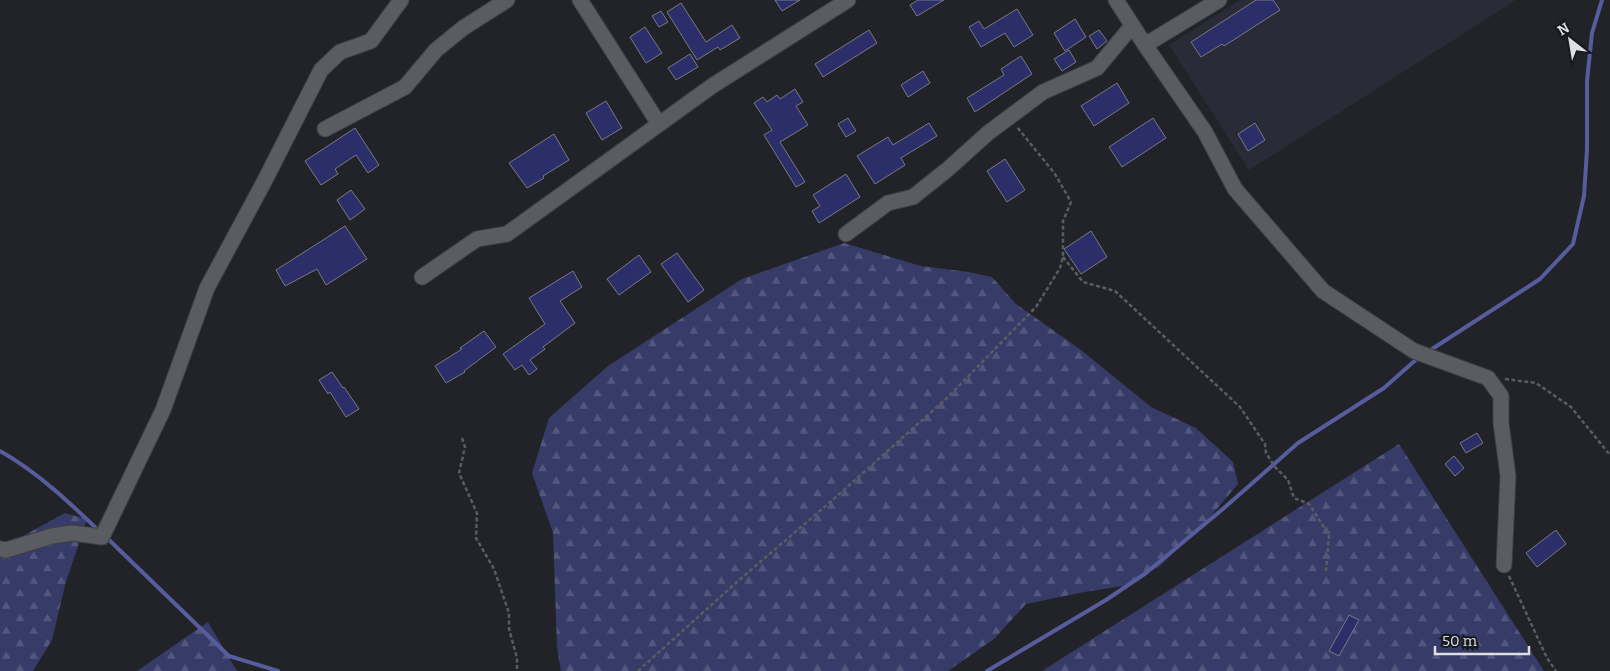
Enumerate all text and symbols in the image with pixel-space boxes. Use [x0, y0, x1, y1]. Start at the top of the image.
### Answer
north arrow [1545, 15, 1595, 65]
text: N [1555, 19, 1573, 39]
scale bar [1435, 624, 1529, 656]
text: 50 m [1442, 632, 1478, 650]

